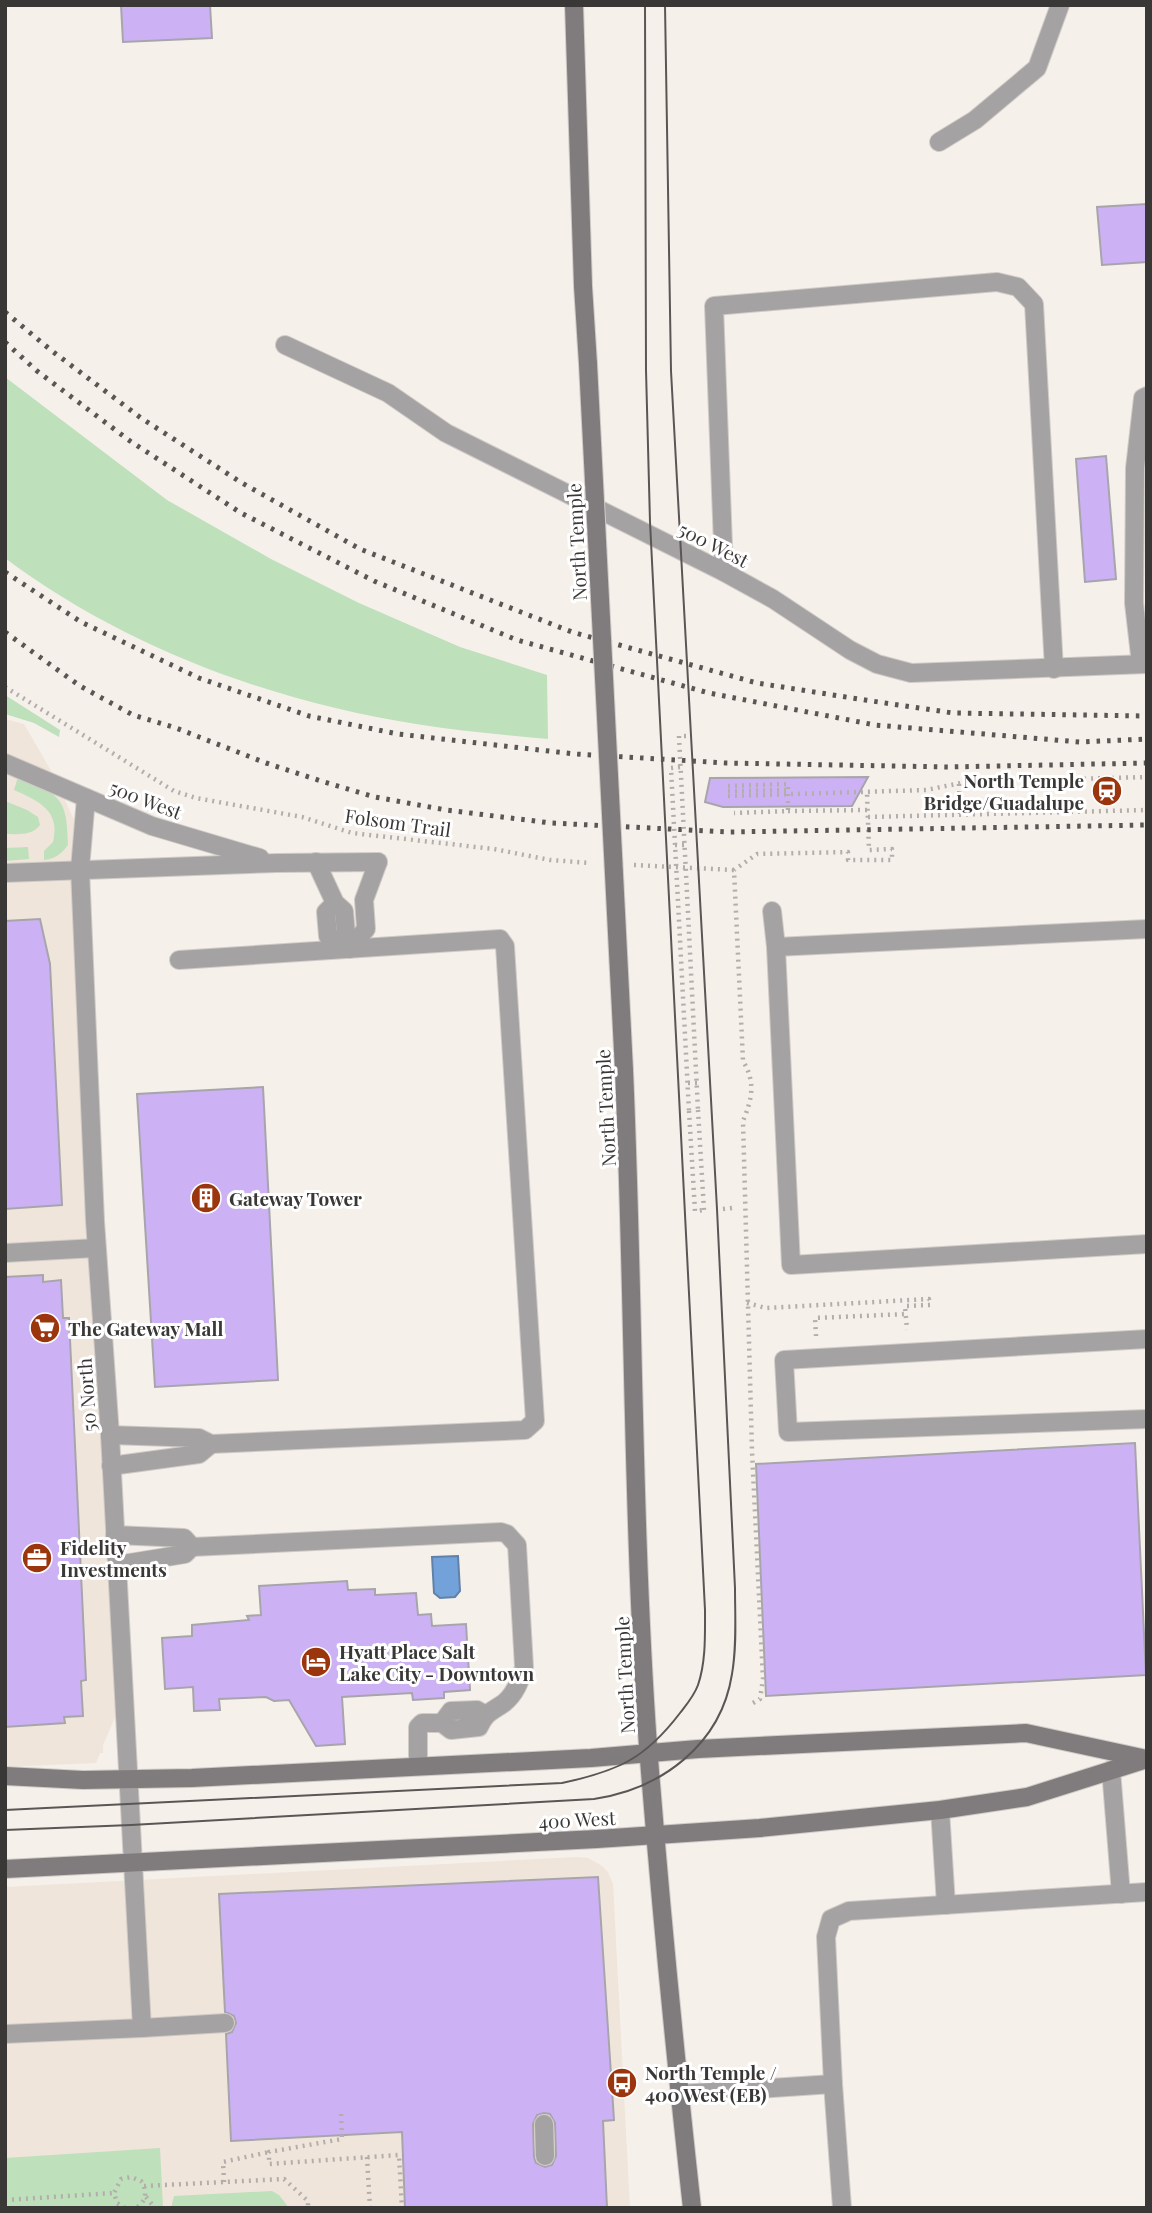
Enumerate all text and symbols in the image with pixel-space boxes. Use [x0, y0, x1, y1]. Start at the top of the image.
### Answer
street label: North Temple [560, 483, 592, 601]
street label: 500 West [674, 515, 754, 573]
place label: North Temple Bridge/Guadalupe [923, 767, 1084, 815]
street label: 500 West [106, 773, 186, 825]
station icon: North Temple Bridge/Guadalupe [1090, 774, 1124, 808]
street label: Folsom Trail [343, 802, 453, 842]
street label: North Temple [589, 1049, 621, 1167]
building icon: Gateway Tower [189, 1181, 223, 1215]
place label: Gateway Tower [229, 1185, 362, 1211]
supermarket icon: The Gateway Mall [28, 1311, 62, 1345]
place label: The Gateway Mall [68, 1315, 223, 1341]
street label: 50 North [70, 1357, 102, 1433]
place label: Fidelity Investments [60, 1534, 167, 1582]
office icon: Fidelity Investments [20, 1541, 54, 1575]
street label: North Temple [608, 1616, 640, 1734]
place label: Hyatt Place Salt Lake City - Downtown [339, 1638, 534, 1686]
hotel icon: Hyatt Place Salt Lake City - Downtown [299, 1645, 333, 1679]
street label: 400 West [538, 1804, 616, 1834]
place label: North Temple / 400 West (EB) [645, 2059, 777, 2107]
bus stop icon: North Temple / 400 West (EB) [605, 2066, 639, 2100]

